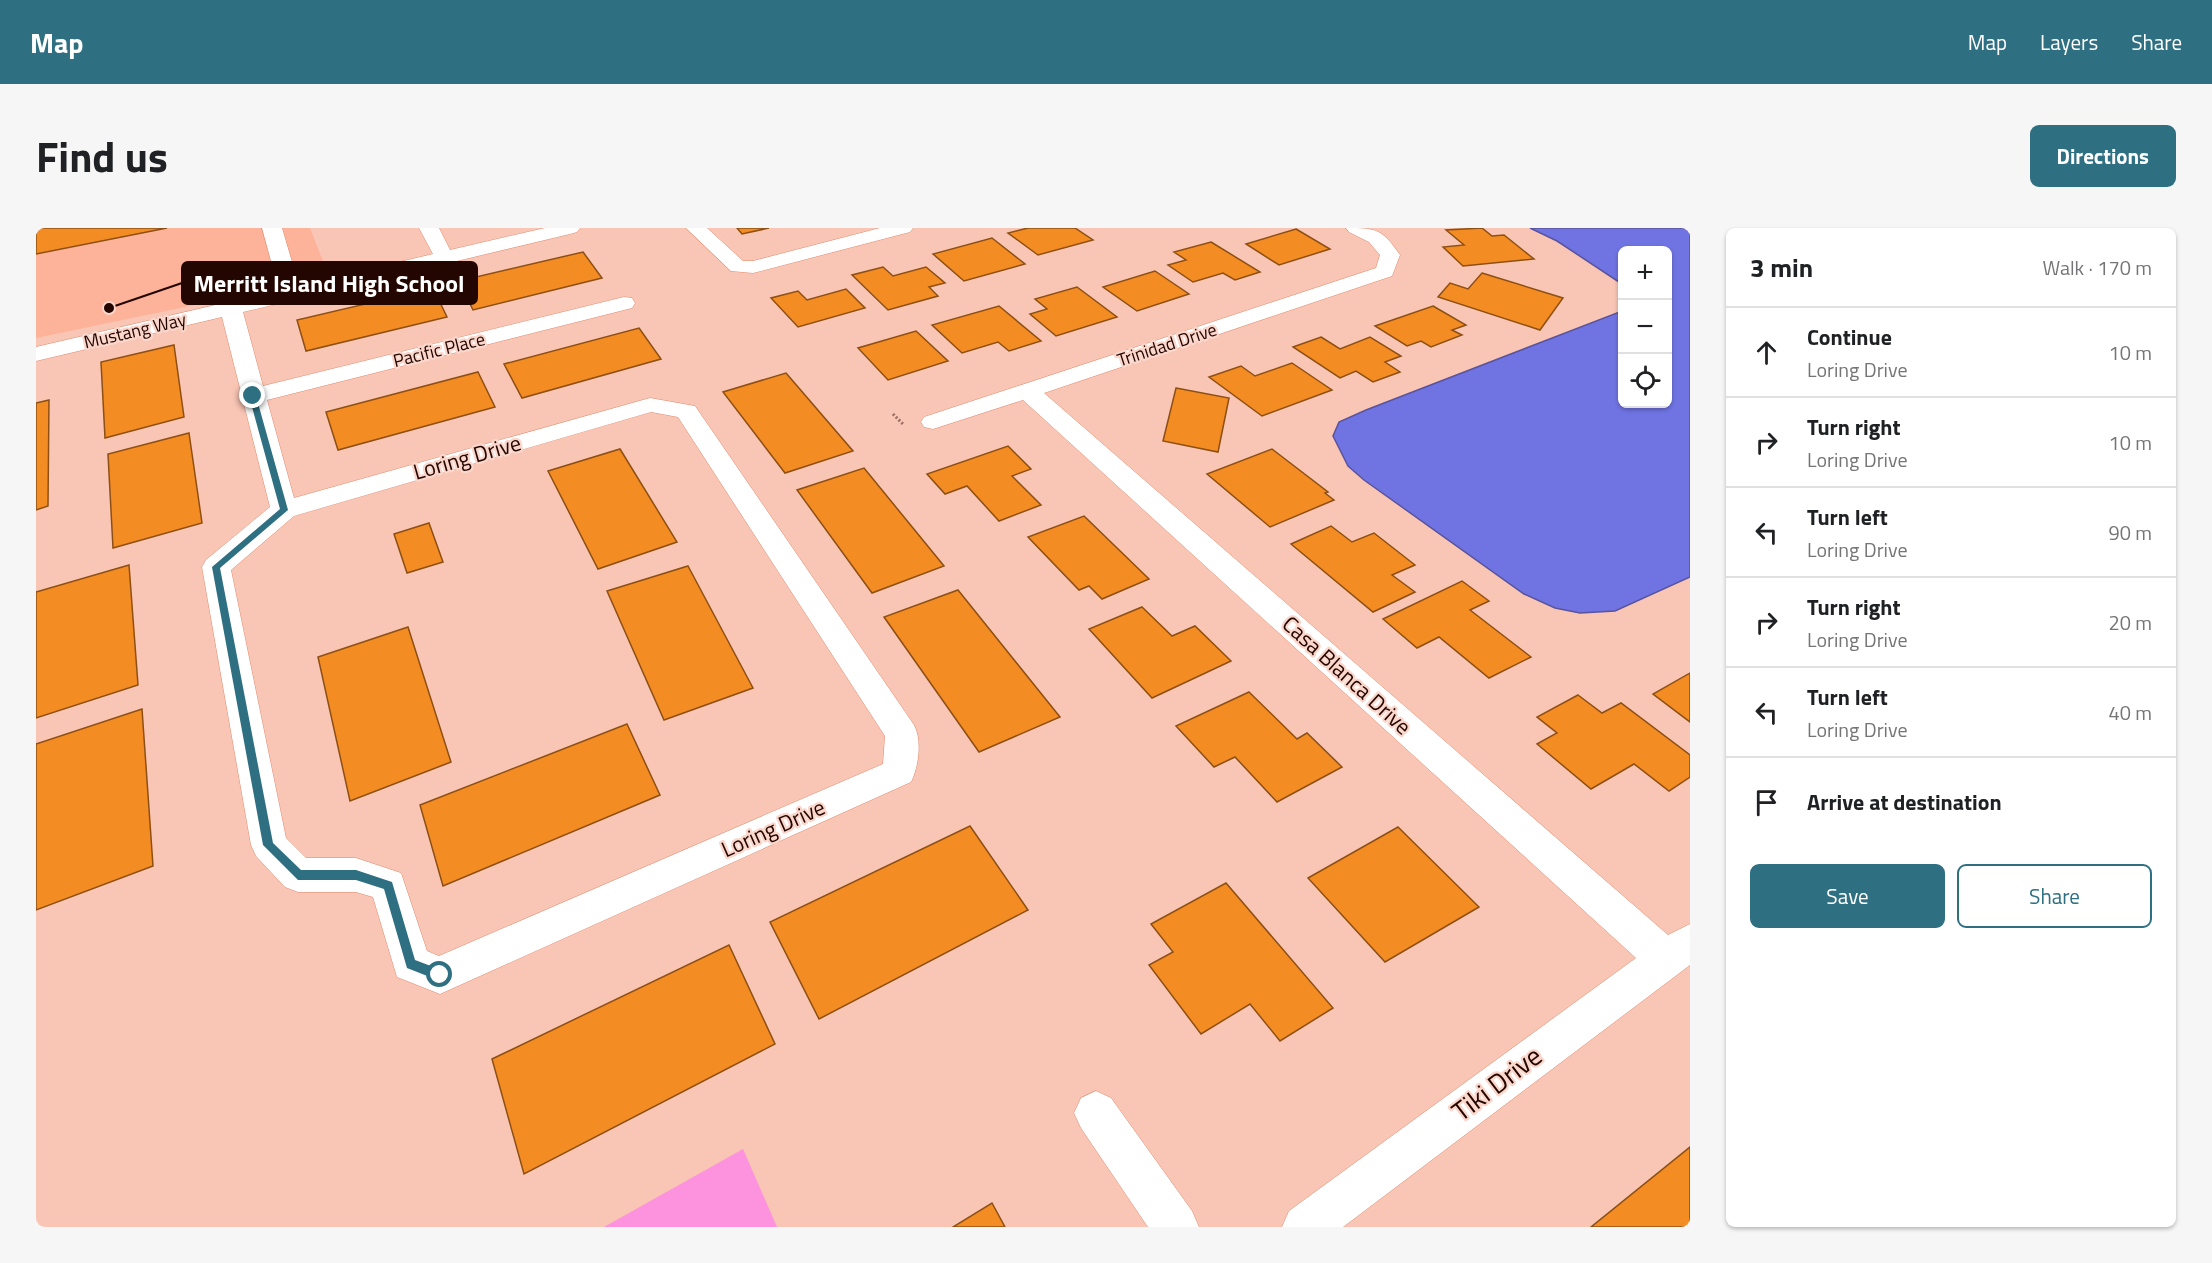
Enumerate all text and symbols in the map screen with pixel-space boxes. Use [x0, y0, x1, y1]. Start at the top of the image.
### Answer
text: Map [30, 21, 84, 64]
text: Map [1968, 26, 2007, 58]
text: Layers [2040, 26, 2098, 58]
text: Share [2131, 26, 2182, 58]
text: Find us [36, 124, 168, 188]
button: Directions [2030, 125, 2176, 187]
map controls [1618, 246, 1672, 408]
button: + [1618, 246, 1672, 300]
text: 3 min [1750, 248, 1813, 287]
text: Walk · 170 m [2043, 252, 2152, 283]
callout: Merritt Island High School [182, 262, 477, 304]
text: Merritt Island High School [193, 265, 465, 301]
button: − [1618, 300, 1672, 354]
street label: Mustang Way [81, 306, 189, 355]
street label: Trinidad Drive [1114, 316, 1220, 373]
text: Continue [1807, 320, 1892, 354]
street label: Pacific Place [390, 325, 488, 374]
icon: ahead [1750, 336, 1783, 369]
text: 10 m [2108, 337, 2152, 368]
button: locate [1618, 354, 1672, 408]
text: Loring Drive [1807, 354, 1908, 385]
route end [239, 382, 265, 408]
text: Turn right [1807, 410, 1901, 444]
street label: Loring Drive [409, 425, 525, 489]
icon: right [1750, 426, 1783, 459]
text: 10 m [2108, 427, 2152, 458]
text: Loring Drive [1807, 444, 1908, 475]
text: Turn left [1807, 500, 1888, 534]
icon: left [1750, 516, 1783, 549]
text: 90 m [2108, 517, 2152, 548]
text: Loring Drive [1807, 534, 1908, 565]
text: Turn right [1807, 590, 1901, 624]
icon: right [1750, 606, 1783, 639]
street label: Casa Blanca Drive [1275, 607, 1419, 743]
text: 20 m [2108, 607, 2152, 638]
text: Loring Drive [1807, 624, 1908, 655]
text: Turn left [1807, 680, 1888, 714]
icon: left [1750, 696, 1783, 729]
text: 40 m [2108, 697, 2152, 728]
text: Loring Drive [1807, 714, 1908, 745]
text: Arrive at destination [1807, 785, 2002, 819]
icon: arrive [1750, 786, 1783, 819]
street label: Loring Drive [716, 790, 830, 866]
button: Save [1750, 864, 1945, 928]
button: Share [1957, 864, 2152, 928]
route start [426, 961, 452, 987]
street label: Tiki Drive [1442, 1035, 1550, 1130]

